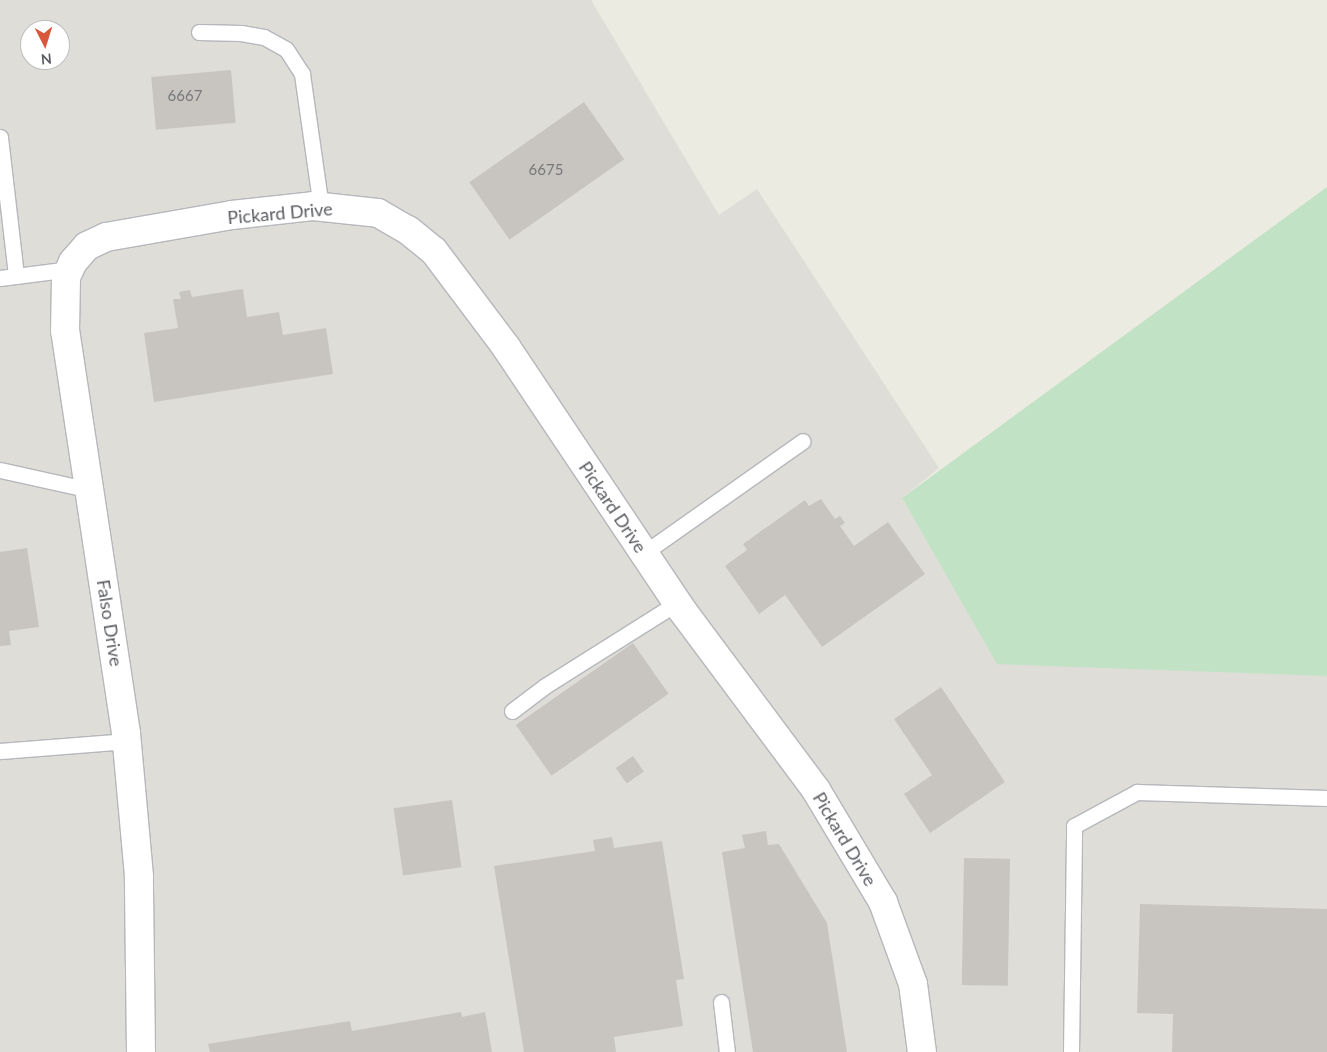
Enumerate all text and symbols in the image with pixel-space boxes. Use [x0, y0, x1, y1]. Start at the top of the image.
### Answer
north arrow [20, 20, 70, 70]
text: N [40, 51, 52, 68]
house number: 6667 [168, 87, 202, 105]
house number: 6675 [529, 161, 563, 179]
street label: Pickard Drive [226, 198, 334, 228]
street label: Pickard Drive [575, 457, 651, 557]
street label: Falso Drive [92, 578, 128, 668]
street label: Pickard Drive [809, 788, 881, 890]

